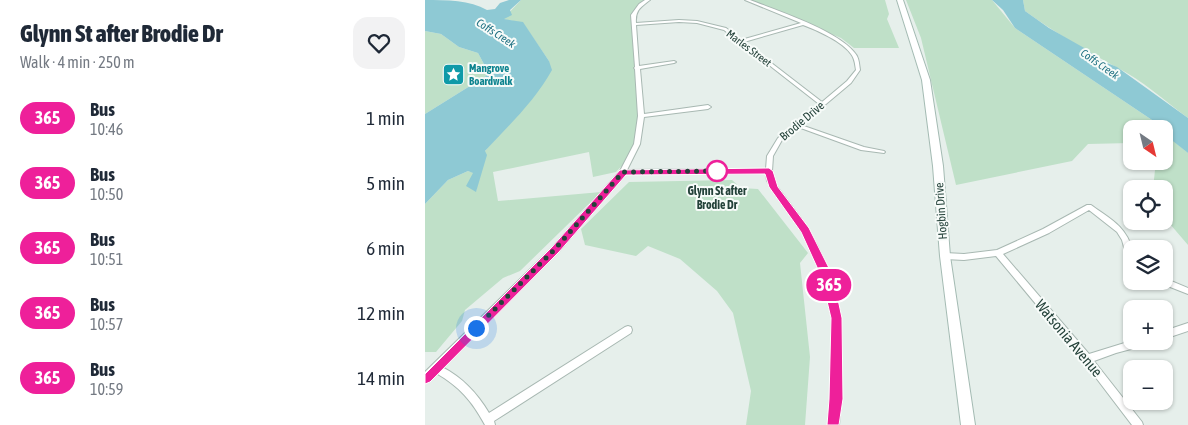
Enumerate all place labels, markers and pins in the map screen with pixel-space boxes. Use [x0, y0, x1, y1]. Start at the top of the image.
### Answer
place icon: Mangrove Boardwalk [441, 62, 465, 86]
place label: Mangrove Boardwalk [469, 62, 512, 87]
marker: Glynn St after Brodie Dr [706, 160, 728, 182]
place label: Glynn St after Brodie Dr [687, 184, 747, 212]

